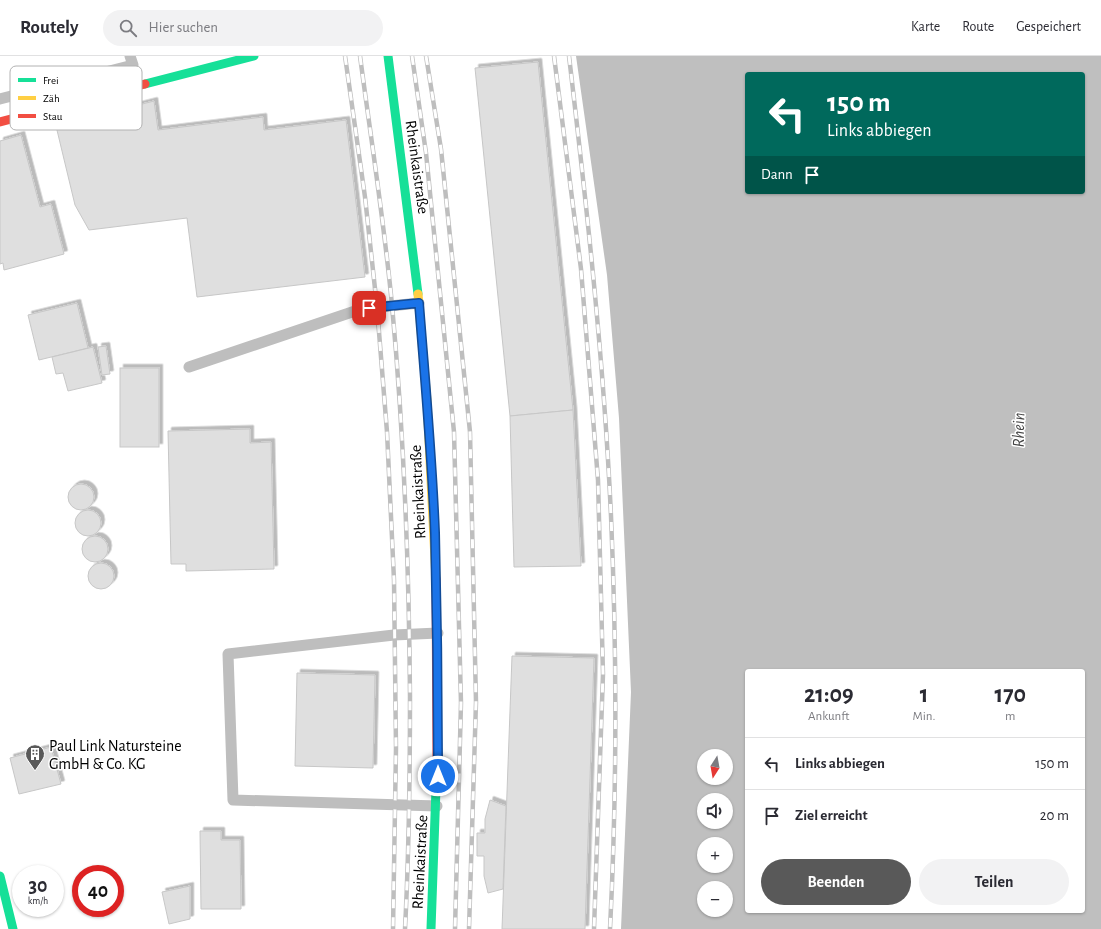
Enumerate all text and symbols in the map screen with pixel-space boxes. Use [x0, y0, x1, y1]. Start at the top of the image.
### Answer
search box [103, 10, 383, 46]
icon: search [117, 17, 139, 39]
text: Routely [20, 18, 79, 37]
text: Hier suchen [149, 20, 218, 35]
text: Karte [911, 20, 940, 34]
text: Route [962, 20, 994, 34]
text: Gespeichert [1016, 20, 1081, 34]
legend [10, 66, 142, 130]
text: Frei [43, 75, 59, 86]
icon: left [761, 88, 813, 140]
text: 150 m [827, 89, 891, 117]
text: Zäh [43, 93, 60, 104]
text: Stau [43, 111, 63, 122]
street label: Rheinkaistraße [403, 119, 432, 215]
text: Links abbiegen [827, 122, 932, 140]
icon: arrive [801, 164, 823, 186]
text: Dann [761, 167, 793, 182]
pin [352, 291, 386, 325]
icon: arrive [358, 297, 380, 319]
water label: Rhein [1010, 412, 1027, 448]
street label: Rheinkaistraße [408, 444, 428, 540]
text: 21:09 [804, 683, 854, 707]
text: 1 [920, 683, 928, 707]
text: 170 [995, 683, 1026, 707]
text: Ankunft [808, 710, 849, 723]
text: Min. [912, 710, 936, 723]
text: m [1005, 710, 1015, 723]
place label: Paul Link Natursteine GmbH & Co. KG [49, 738, 182, 772]
building icon: Paul Link Natursteine GmbH & Co. KG [24, 743, 46, 771]
north arrow [697, 749, 733, 785]
map controls [697, 749, 733, 917]
icon: left [761, 753, 783, 775]
position arrow [417, 755, 459, 797]
text: Links abbiegen [795, 756, 885, 771]
text: 150 m [1035, 756, 1069, 771]
button: sound [697, 793, 733, 829]
icon: arrive [761, 805, 783, 827]
text: Ziel erreicht [795, 808, 868, 823]
text: 20 m [1040, 808, 1069, 823]
street label: Rheinkaistraße [410, 814, 430, 910]
button: + [697, 837, 733, 873]
button: Beenden [761, 859, 911, 905]
button: Teilen [919, 859, 1069, 905]
speed limit sign: 40 [72, 865, 124, 917]
text: 30 [28, 876, 48, 896]
button: − [697, 881, 733, 917]
text: km/h [28, 896, 48, 906]

